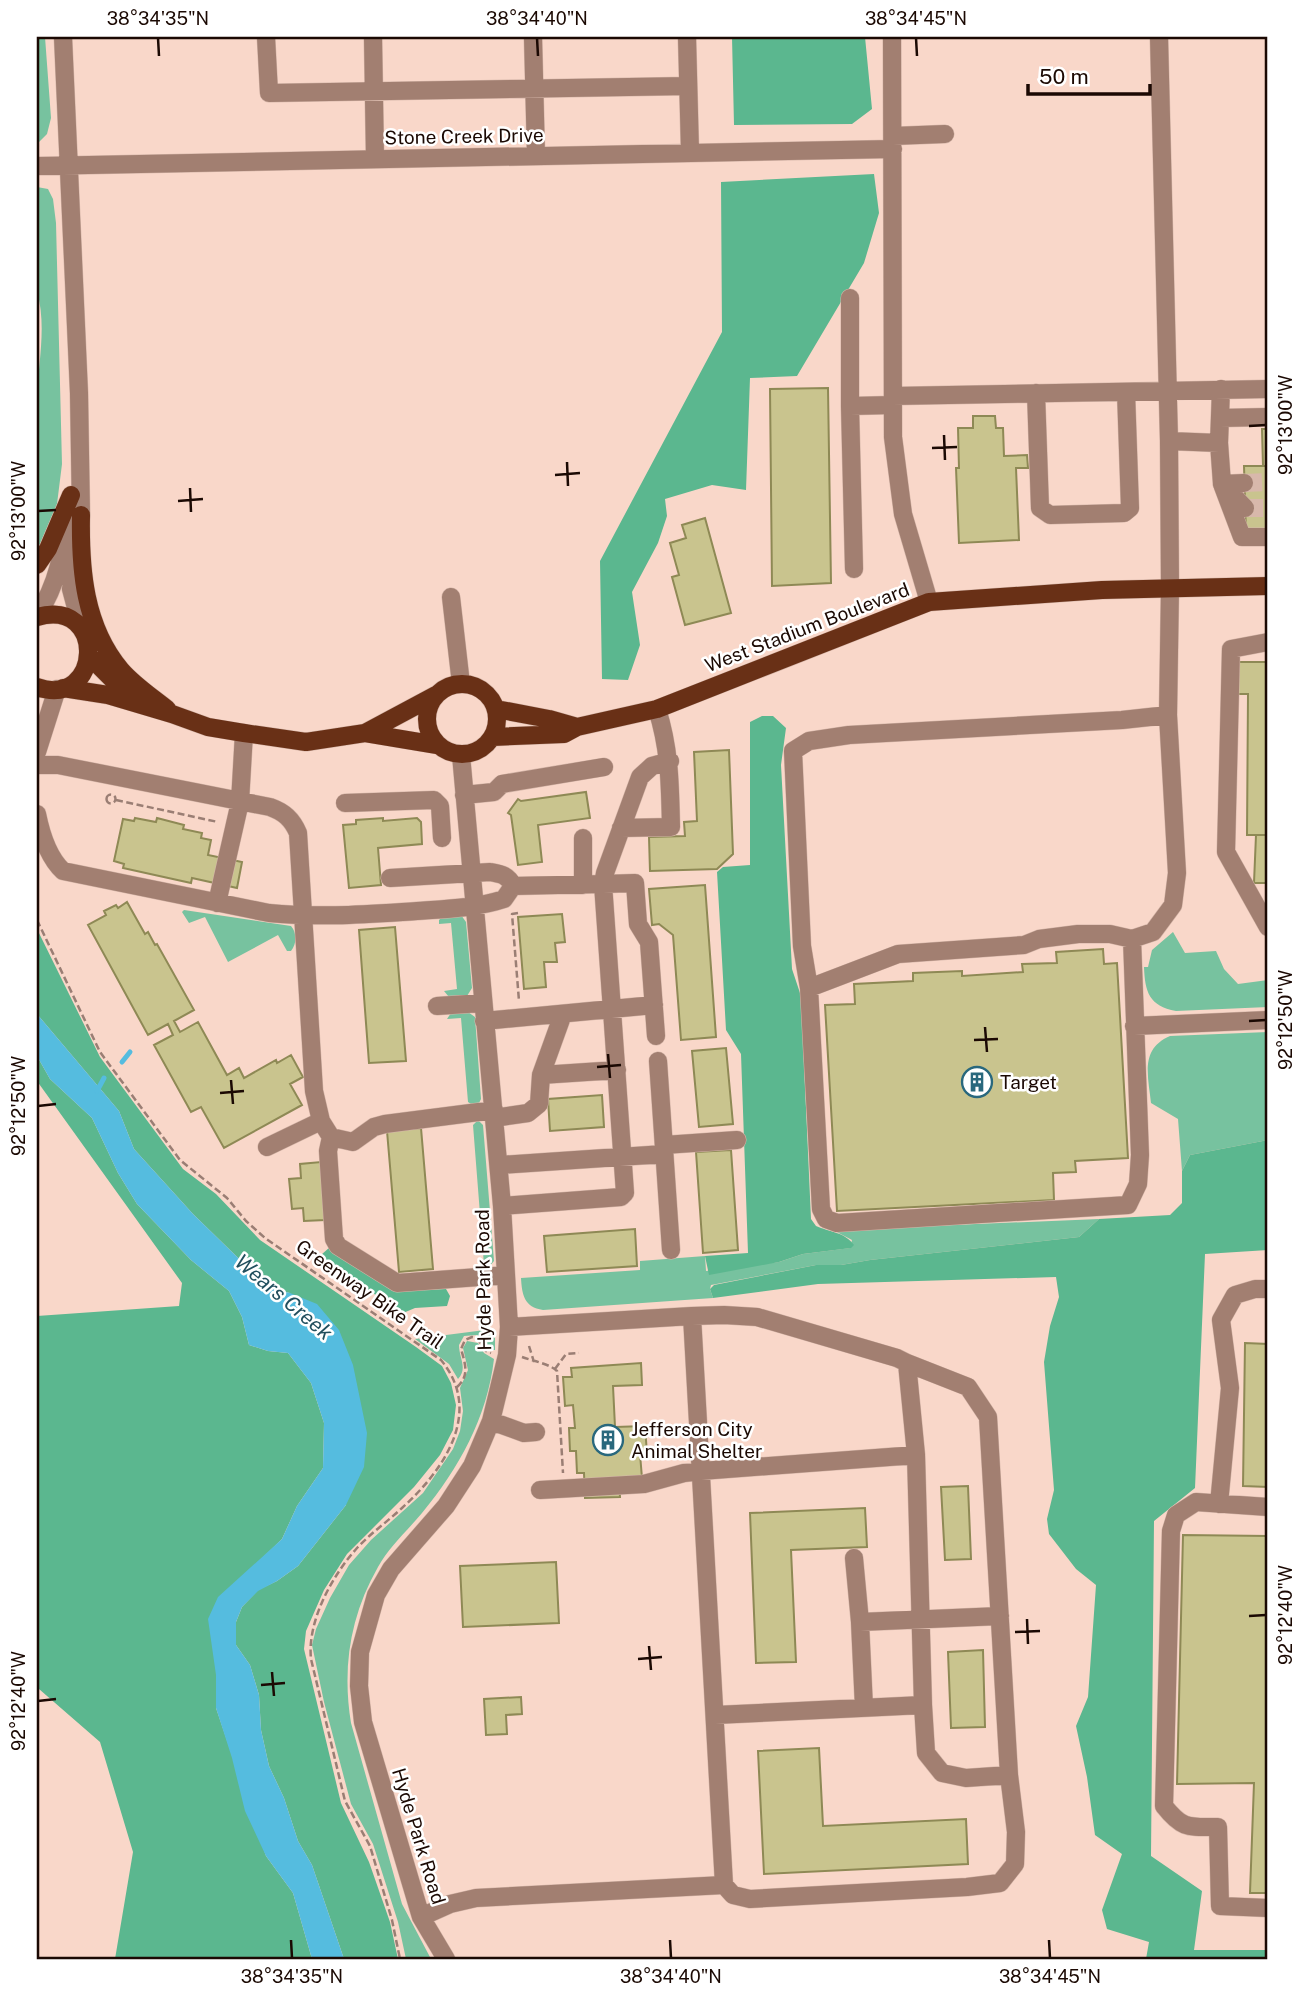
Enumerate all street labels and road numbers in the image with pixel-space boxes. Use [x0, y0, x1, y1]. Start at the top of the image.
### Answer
street label: Stone Creek Drive [384, 124, 544, 148]
street label: West Stadium Boulevard [702, 578, 912, 676]
street label: Hyde Park Road [471, 1209, 495, 1351]
street label: Greenway Bike Trail [292, 1235, 448, 1353]
street label: Hyde Park Road [388, 1765, 450, 1907]

